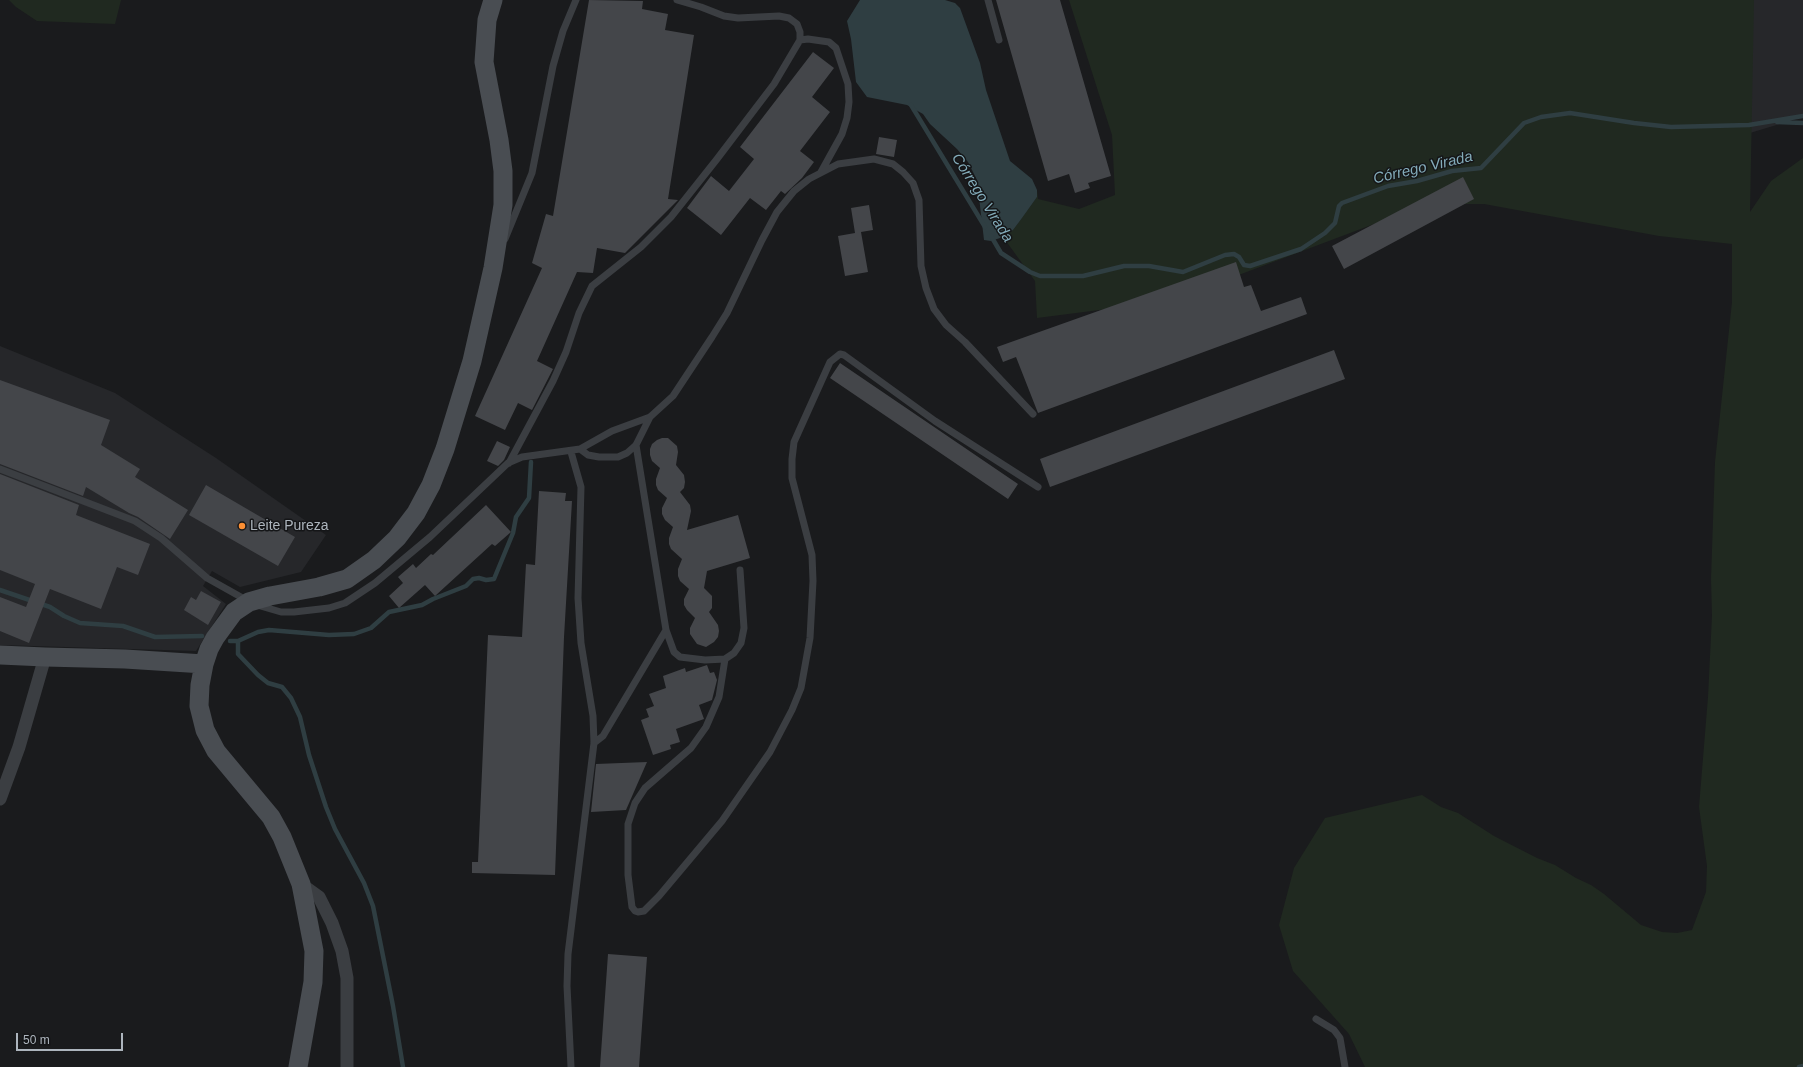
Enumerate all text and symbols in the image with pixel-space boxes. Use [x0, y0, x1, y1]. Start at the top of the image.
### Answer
water label: Córrego Virada [1372, 148, 1474, 188]
water label: Córrego Virada [947, 150, 1017, 246]
place label: Leite Pureza [250, 518, 329, 534]
marker: Leite Pureza [237, 521, 247, 531]
scale bar [18, 1025, 125, 1051]
text: 50 m [23, 1033, 50, 1047]

